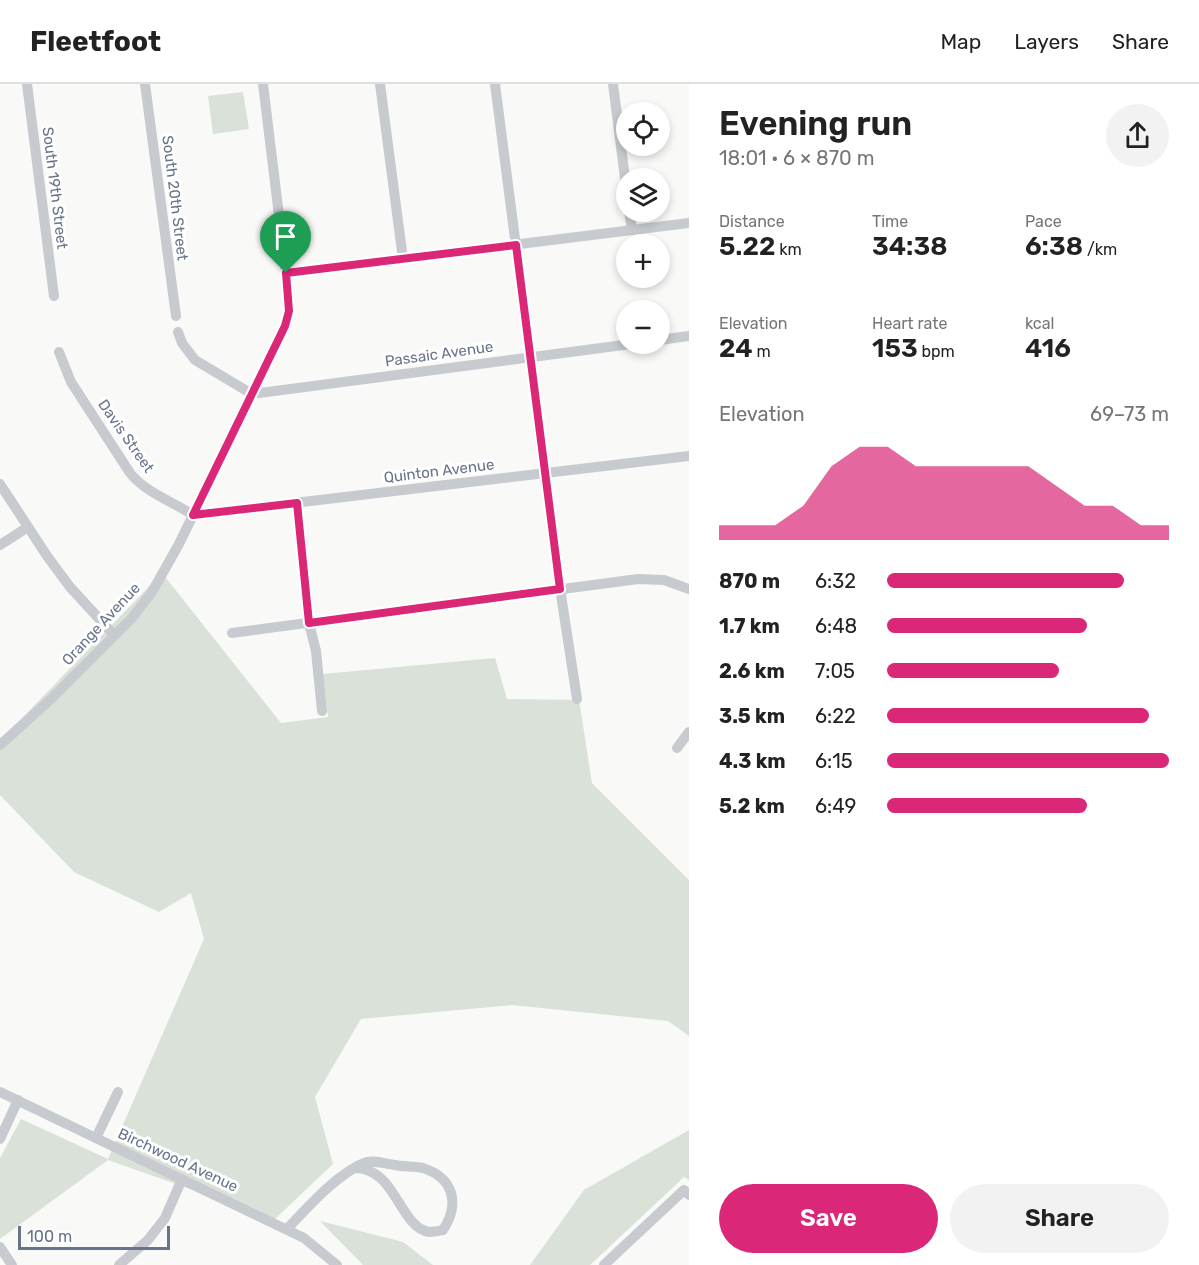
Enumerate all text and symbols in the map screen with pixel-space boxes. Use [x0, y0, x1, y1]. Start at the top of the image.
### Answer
text: Fleetfoot [30, 25, 161, 58]
text: Map [940, 29, 981, 54]
text: Layers [1014, 29, 1079, 54]
text: Share [1112, 29, 1169, 54]
map controls [616, 102, 670, 354]
button: locate [616, 102, 670, 156]
text: Evening run [719, 104, 912, 143]
button: share [1106, 104, 1169, 167]
street label: South 19th Street [39, 126, 71, 250]
street label: South 20th Street [158, 134, 192, 262]
text: 18:01 · 6 × 870 m [719, 146, 874, 170]
button: layers [616, 168, 670, 222]
pin [260, 211, 311, 273]
text: Distance [719, 212, 785, 231]
text: Time [872, 212, 908, 231]
text: Pace [1025, 212, 1062, 231]
icon: arrive [269, 220, 302, 253]
text: 5.22 [719, 231, 775, 262]
text: 34:38 [872, 231, 948, 262]
text: 6:38 [1025, 231, 1083, 262]
button: + [616, 234, 670, 288]
text: km [775, 240, 802, 259]
text: /km [1083, 240, 1117, 259]
button: − [616, 300, 670, 354]
text: Elevation [719, 314, 788, 333]
text: Heart rate [872, 314, 947, 333]
text: kcal [1025, 314, 1054, 333]
text: 24 [719, 333, 753, 364]
text: 153 [872, 333, 918, 364]
text: 416 [1025, 333, 1071, 364]
street label: Passaic Avenue [384, 337, 494, 371]
text: m [753, 342, 771, 361]
text: bpm [918, 342, 955, 361]
street label: Davis Street [94, 396, 158, 476]
text: Elevation [719, 402, 805, 426]
text: 69–73 m [1090, 402, 1169, 426]
street label: Quinton Avenue [383, 455, 495, 487]
text: 870 m [719, 569, 780, 593]
text: 6:32 [815, 569, 856, 593]
street label: Orange Avenue [58, 579, 144, 669]
text: 1.7 km [719, 614, 780, 638]
text: 6:48 [815, 614, 857, 638]
text: 2.6 km [719, 659, 785, 683]
text: 7:05 [815, 659, 855, 683]
text: 3.5 km [719, 704, 785, 728]
text: 6:22 [815, 704, 856, 728]
text: 4.3 km [719, 749, 786, 773]
text: 6:15 [815, 749, 853, 773]
text: 5.2 km [719, 794, 785, 818]
text: 6:49 [815, 794, 856, 818]
street label: Birchwood Avenue [115, 1124, 241, 1196]
button: Save [719, 1184, 938, 1253]
button: Share [950, 1184, 1169, 1253]
scale bar [18, 1223, 170, 1250]
text: 100 m [27, 1227, 72, 1246]

